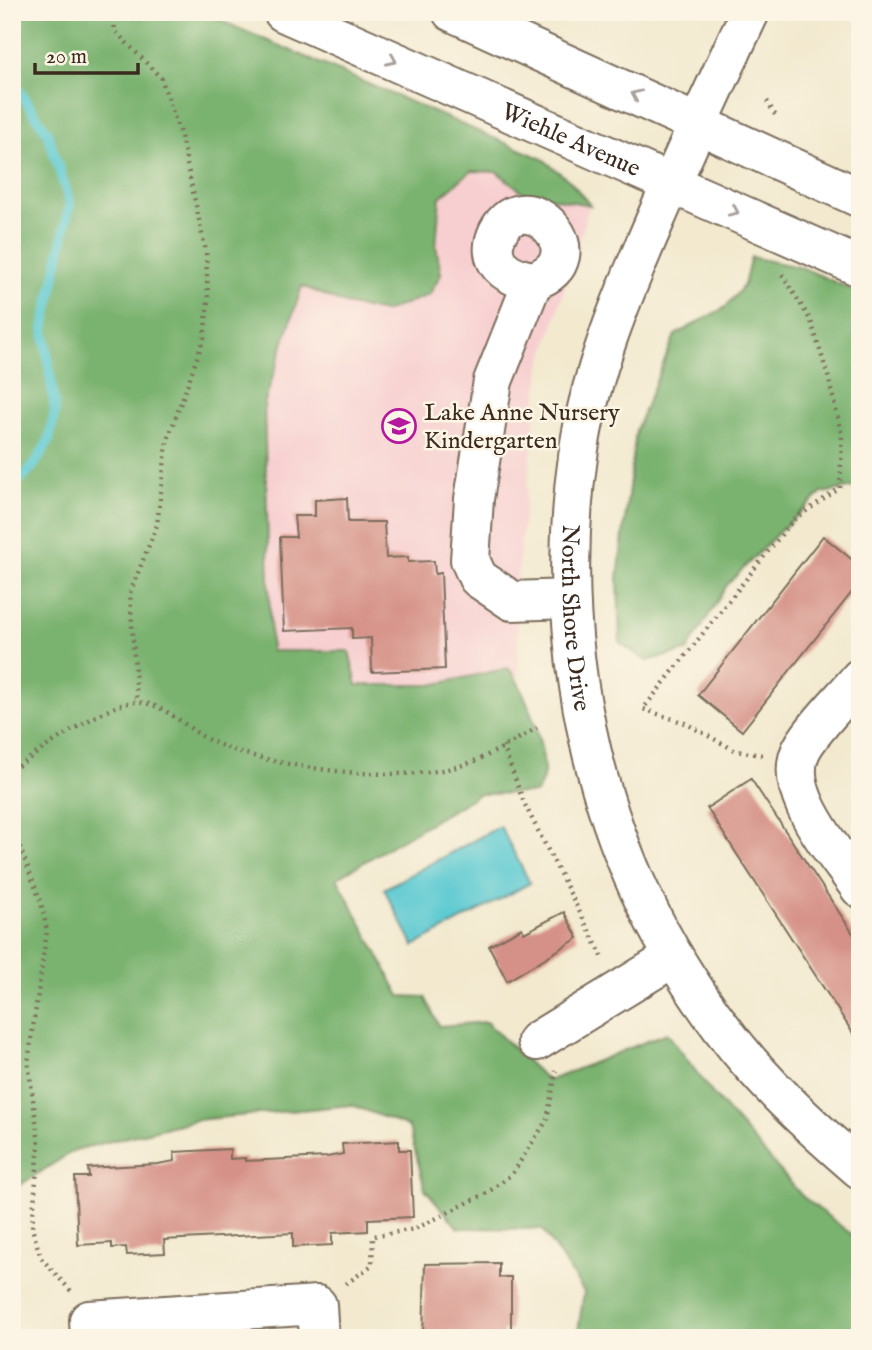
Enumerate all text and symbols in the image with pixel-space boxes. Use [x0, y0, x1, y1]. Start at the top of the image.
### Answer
scale bar [35, 32, 138, 76]
text: 20 m [46, 44, 87, 71]
one-way arrow [385, 52, 397, 66]
one-way arrow [631, 89, 643, 103]
street label: Wiehle Avenue [496, 96, 645, 185]
one-way arrow [727, 203, 739, 217]
place label: Lake Anne Nursery Kindergarten [424, 398, 620, 457]
school or university icon: Lake Anne Nursery Kindergarten [380, 407, 418, 445]
street label: North Shore Drive [553, 524, 597, 714]

